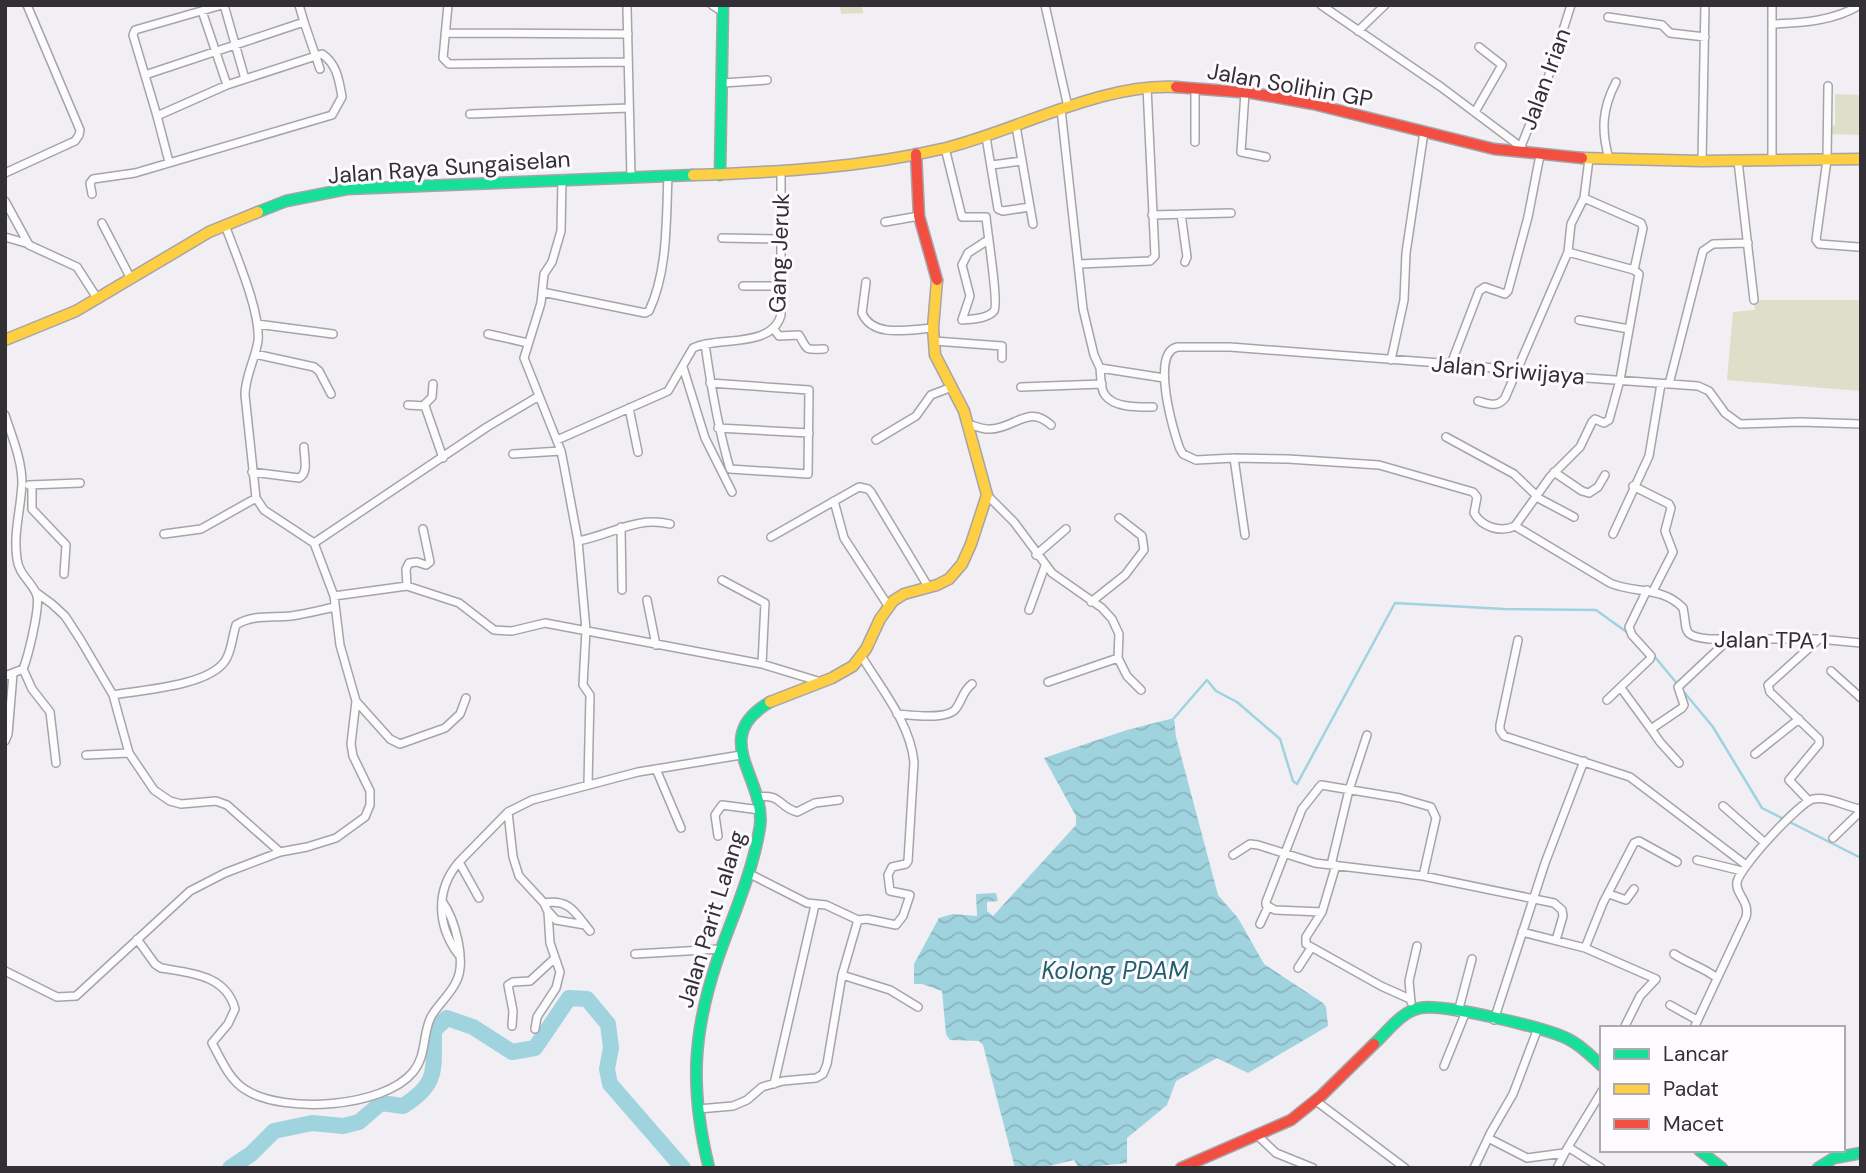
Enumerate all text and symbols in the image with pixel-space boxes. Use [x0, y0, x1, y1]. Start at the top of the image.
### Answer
street label: Jalan Irian [1513, 24, 1577, 134]
street label: Jalan Solihin GP [1205, 56, 1375, 114]
street label: Jalan Raya Sungaiselan [327, 144, 571, 190]
street label: Gang Jeruk [762, 192, 796, 313]
street label: Jalan Sriwijaya [1430, 348, 1586, 392]
street label: Jalan TPA 1 [1714, 624, 1828, 656]
street label: Jalan Parit Lalang [670, 827, 752, 1011]
water label: Kolong PDAM [1042, 955, 1189, 986]
legend [1600, 1026, 1845, 1152]
text: Lancar [1663, 1040, 1729, 1068]
text: Padat [1663, 1075, 1719, 1103]
text: Macet [1663, 1110, 1724, 1138]

